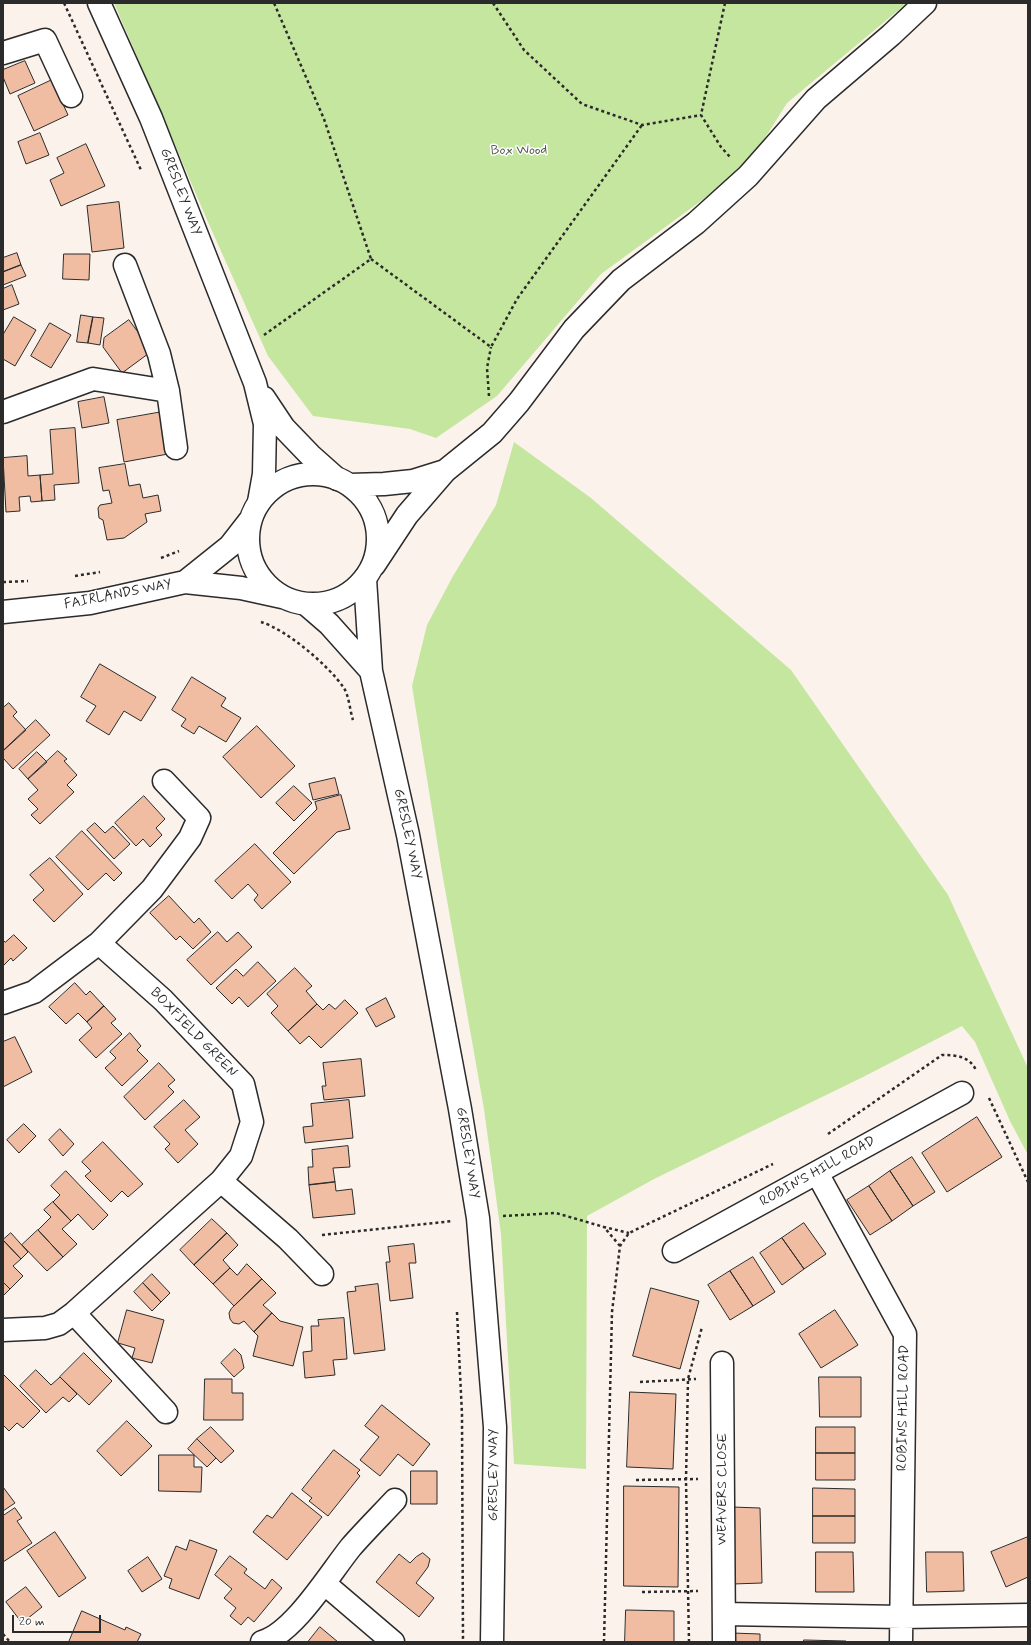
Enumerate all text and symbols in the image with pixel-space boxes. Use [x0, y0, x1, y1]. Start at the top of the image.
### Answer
park label: Box Wood [491, 143, 547, 159]
street label: GRESLEY WAY [156, 146, 204, 238]
street label: FAIRLANDS WAY [63, 576, 173, 614]
street label: GRESLEY WAY [389, 787, 425, 881]
street label: BOXFIELD GREEN [146, 985, 240, 1081]
street label: GRESLEY WAY [451, 1106, 483, 1200]
street label: ROBIN'S HILL ROAD [757, 1133, 879, 1211]
street label: ROBINS HILL ROAD [894, 1345, 914, 1471]
street label: GRESLEY WAY [486, 1429, 502, 1521]
street label: WEAVERS CLOSE [715, 1433, 731, 1545]
scale bar [14, 1607, 103, 1633]
text: 20 m [19, 1614, 45, 1630]

